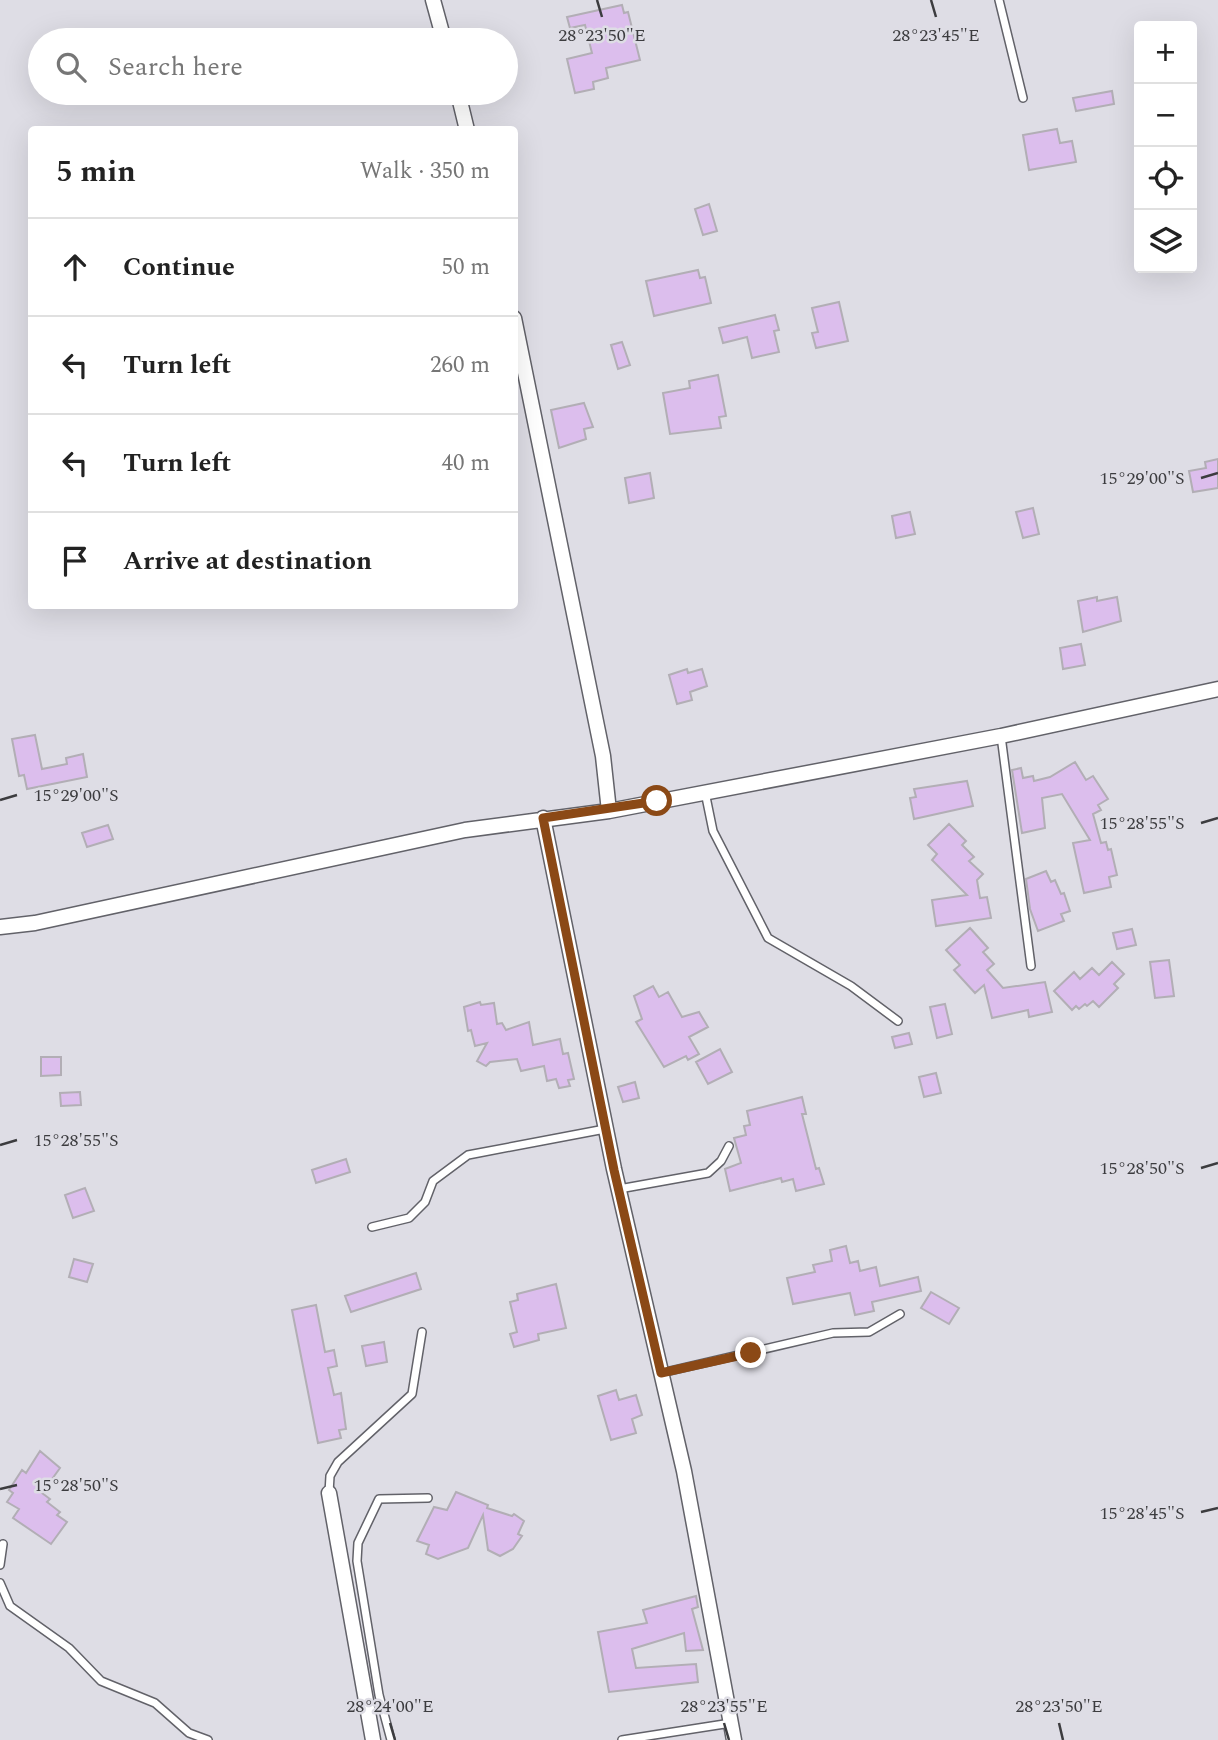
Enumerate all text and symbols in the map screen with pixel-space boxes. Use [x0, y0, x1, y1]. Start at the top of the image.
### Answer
map controls [1134, 21, 1197, 273]
button: + [1134, 21, 1197, 84]
text: 28°23'50"E [558, 22, 646, 49]
text: 28°23'45"E [892, 22, 980, 49]
search box [28, 28, 518, 105]
text: Search here [108, 47, 243, 87]
icon: search [52, 48, 90, 86]
button: − [1134, 84, 1197, 147]
button: locate [1134, 147, 1197, 210]
text: 5 min [56, 149, 136, 195]
text: Walk · 350 m [360, 154, 490, 189]
button: layers [1134, 210, 1197, 273]
text: Continue [123, 247, 235, 287]
icon: ahead [56, 248, 94, 286]
text: 50 m [441, 250, 490, 285]
text: Turn left [123, 345, 231, 385]
icon: left [56, 346, 94, 384]
text: 260 m [430, 348, 490, 383]
text: Turn left [123, 443, 231, 483]
icon: left [56, 444, 94, 482]
text: 40 m [441, 446, 490, 481]
text: 15°29'00"S [1099, 465, 1185, 492]
text: Arrive at destination [123, 541, 372, 581]
icon: arrive [56, 542, 94, 580]
text: 15°29'00"S [33, 782, 119, 809]
route start [641, 785, 672, 816]
text: 15°28'55"S [1099, 810, 1185, 837]
text: 15°28'55"S [33, 1127, 119, 1154]
text: 15°28'50"S [1099, 1155, 1185, 1182]
route end [735, 1337, 766, 1368]
text: 15°28'50"S [33, 1472, 119, 1499]
text: 15°28'45"S [1099, 1500, 1185, 1527]
text: 28°24'00"E [346, 1693, 434, 1720]
text: 28°23'55"E [680, 1693, 768, 1720]
text: 28°23'50"E [1015, 1693, 1103, 1720]

